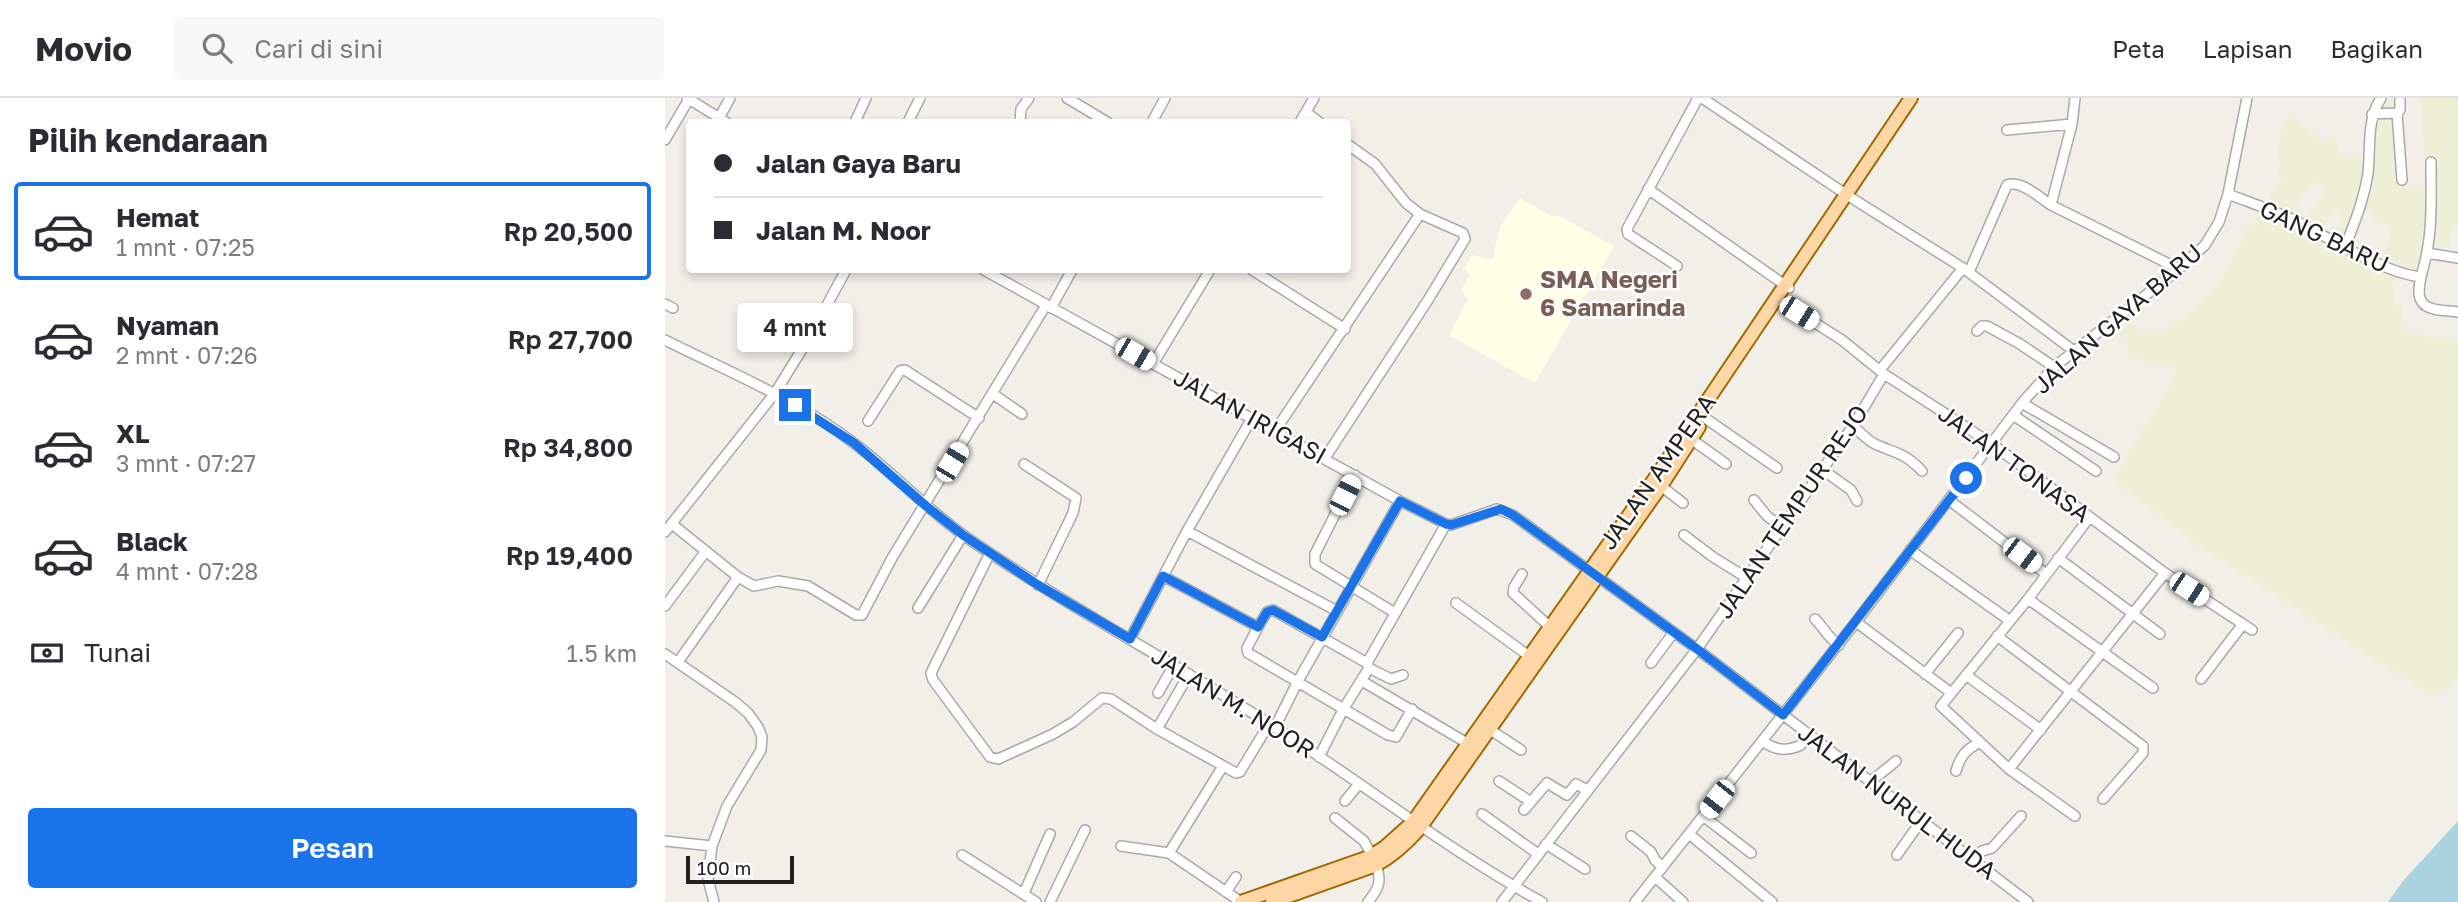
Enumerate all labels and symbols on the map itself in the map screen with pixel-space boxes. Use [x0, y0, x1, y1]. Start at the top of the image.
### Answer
street label: GANG BARU [2256, 193, 2394, 278]
street label: JALAN GAYA BARU [2027, 237, 2207, 399]
place label: SMA Negeri 6 Samarinda [1540, 264, 1685, 321]
marker: SMA Negeri 6 Samarinda [1518, 286, 1534, 302]
car [1776, 293, 1823, 333]
callout: 4 mnt [737, 303, 853, 352]
car [1112, 334, 1159, 374]
street label: JALAN IRIGASI [1169, 362, 1332, 470]
street label: JALAN AMPERA [1592, 388, 1721, 554]
route end [779, 389, 811, 421]
street label: JALAN TONASA [1933, 398, 2097, 528]
street label: JALAN TEMPUR REJO [1709, 399, 1873, 623]
car [933, 439, 972, 485]
route start [1950, 462, 1982, 494]
car [1327, 472, 1364, 518]
car [1999, 534, 2046, 576]
car [2166, 569, 2213, 609]
street label: JALAN M. NOOR [1147, 640, 1321, 764]
street label: JALAN NURUL HUDA [1793, 717, 2003, 885]
car [1696, 776, 1739, 822]
scale bar [686, 853, 795, 885]

